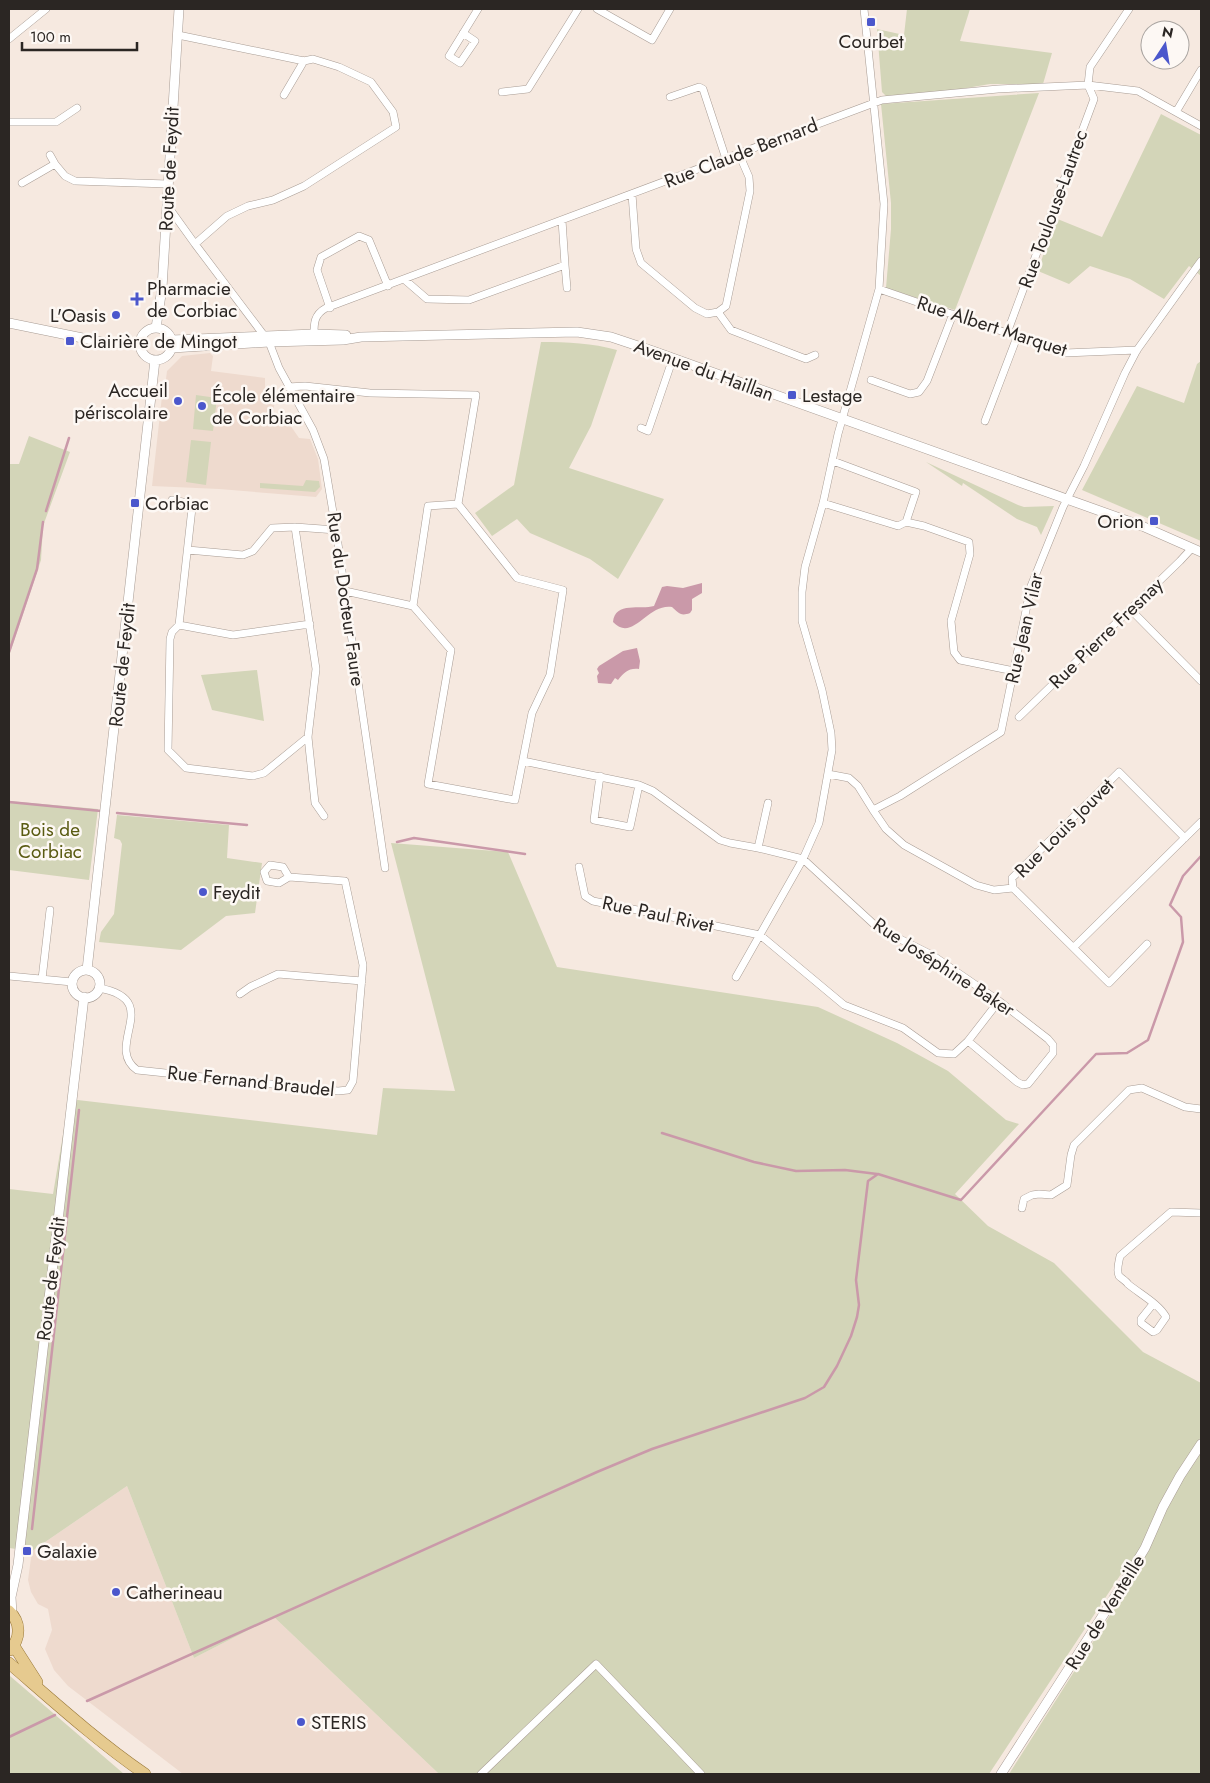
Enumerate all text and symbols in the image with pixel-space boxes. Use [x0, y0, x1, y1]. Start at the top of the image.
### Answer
marker: Courbet [865, 16, 877, 28]
scale bar [22, 20, 138, 52]
north arrow [1140, 20, 1190, 70]
text: N [1160, 21, 1175, 43]
text: 100 m [30, 26, 71, 48]
place label: Courbet [838, 28, 904, 55]
street label: Route de Feydit [152, 106, 186, 232]
street label: Rue Claude Bernard [660, 111, 822, 195]
street label: Rue Toulouse-Lautrec [1012, 126, 1094, 292]
place label: Pharmacie de Corbiac [147, 275, 237, 324]
street label: Rue Albert Marquet [913, 289, 1071, 363]
marker: Pharmacie de Corbiac [131, 293, 143, 305]
place label: L'Oasis [50, 302, 106, 329]
marker: L'Oasis [110, 309, 122, 321]
place label: Clairière de Mingot [80, 328, 237, 355]
street label: Avenue du Haillan [630, 332, 778, 408]
marker: Clairière de Mingot [64, 335, 76, 347]
place label: Accueil périscolaire [74, 377, 168, 426]
place label: École élémentaire de Corbiac [212, 382, 355, 431]
place label: Lestage [802, 382, 863, 409]
marker: Lestage [786, 389, 798, 401]
marker: Accueil périscolaire [172, 395, 184, 407]
marker: École élémentaire de Corbiac [196, 400, 208, 412]
place label: Corbiac [145, 490, 209, 517]
marker: Corbiac [129, 497, 141, 509]
place label: Orion [1097, 508, 1144, 535]
street label: Rue du Docteur Faure [320, 510, 372, 688]
marker: Orion [1148, 515, 1160, 527]
street label: Rue Jean Vilar [998, 570, 1050, 686]
street label: Rue Pierre Fresnay [1043, 571, 1170, 695]
street label: Route de Feydit [102, 601, 142, 728]
street label: Rue Louis Jouvet [1008, 772, 1120, 884]
park label: Bois de Corbiac [18, 816, 82, 865]
place label: Feydit [213, 879, 261, 906]
marker: Feydit [197, 886, 209, 898]
street label: Rue Paul Rivet [600, 889, 717, 939]
street label: Rue Joséphine Baker [868, 911, 1020, 1023]
street label: Rue Fernand Braudel [166, 1059, 336, 1103]
street label: Route de Feydit [30, 1215, 72, 1342]
place label: Galaxie [37, 1538, 97, 1565]
marker: Galaxie [21, 1545, 33, 1557]
street label: Rue de Venteille [1059, 1549, 1151, 1675]
place label: Catherineau [126, 1579, 223, 1606]
marker: Catherineau [110, 1586, 122, 1598]
place label: STERIS [311, 1709, 366, 1736]
marker: STERIS [295, 1716, 307, 1728]

